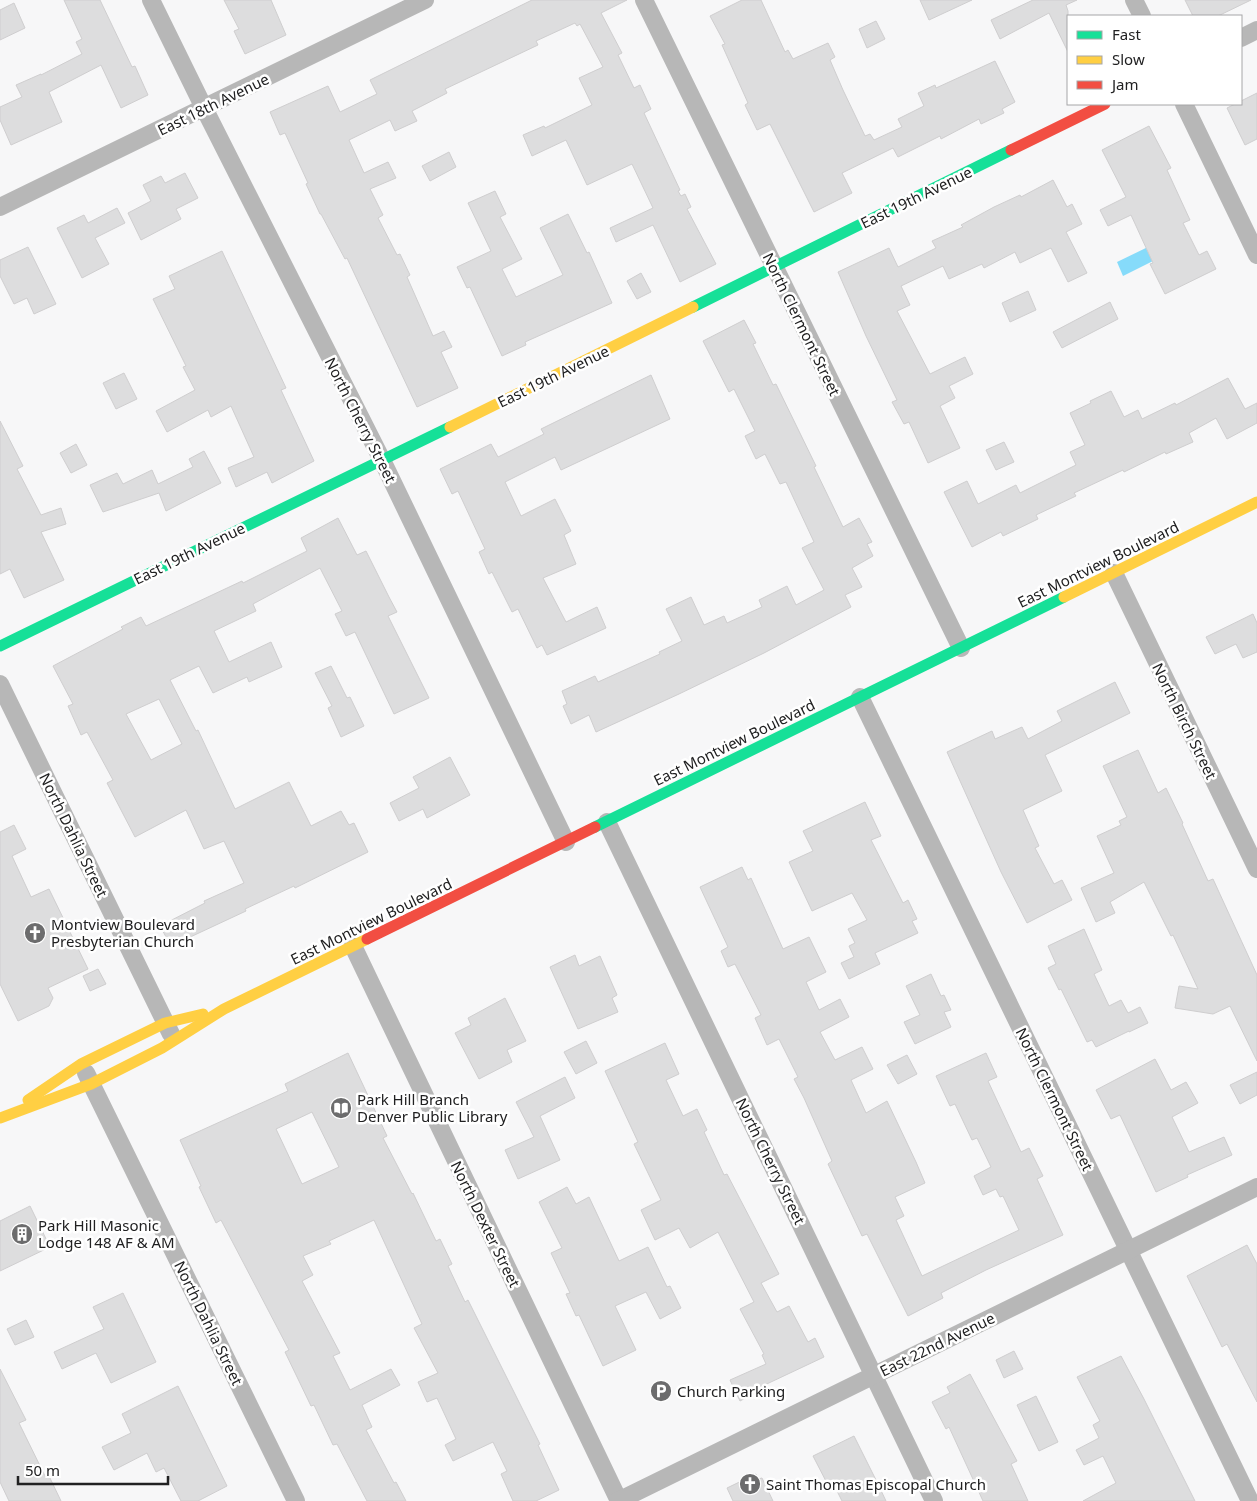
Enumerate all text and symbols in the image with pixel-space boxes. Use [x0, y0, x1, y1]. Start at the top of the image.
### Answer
legend [1067, 15, 1242, 105]
text: Fast [1112, 24, 1141, 44]
text: Slow [1112, 49, 1145, 69]
street label: East 18th Avenue [154, 68, 272, 140]
text: Jam [1110, 74, 1139, 94]
street label: East 19th Avenue [857, 161, 975, 233]
street label: North Clermont Street [759, 249, 846, 399]
street label: East 19th Avenue [494, 340, 612, 412]
street label: North Cherry Street [321, 354, 402, 487]
street label: East Montview Boulevard [1014, 516, 1182, 612]
street label: East 19th Avenue [130, 517, 248, 589]
street label: North Birch Street [1148, 660, 1222, 783]
street label: East Montview Boulevard [650, 694, 818, 790]
street label: North Dahlia Street [35, 770, 113, 901]
street label: East Montview Boulevard [287, 873, 455, 969]
place label: Montview Boulevard Presbyterian Church [51, 914, 195, 951]
church icon: Montview Boulevard Presbyterian Church [23, 921, 47, 945]
street label: North Clermont Street [1012, 1024, 1099, 1174]
place label: Park Hill Branch Denver Public Library [357, 1089, 508, 1126]
street label: North Cherry Street [732, 1094, 811, 1228]
library icon: Park Hill Branch Denver Public Library [329, 1096, 353, 1120]
street label: North Dexter Street [447, 1158, 526, 1291]
place label: Park Hill Masonic Lodge 148 AF & AM [38, 1215, 175, 1252]
building icon: Park Hill Masonic Lodge 148 AF & AM [10, 1222, 34, 1246]
street label: North Dahlia Street [170, 1258, 248, 1389]
street label: East 22nd Avenue [876, 1308, 998, 1380]
parking icon: Church Parking [649, 1379, 673, 1403]
place label: Church Parking [677, 1381, 785, 1401]
scale bar [18, 1454, 168, 1486]
text: 50 m [25, 1460, 60, 1480]
church icon: Saint Thomas Episcopal Church [738, 1472, 762, 1496]
place label: Saint Thomas Episcopal Church [766, 1474, 986, 1494]

